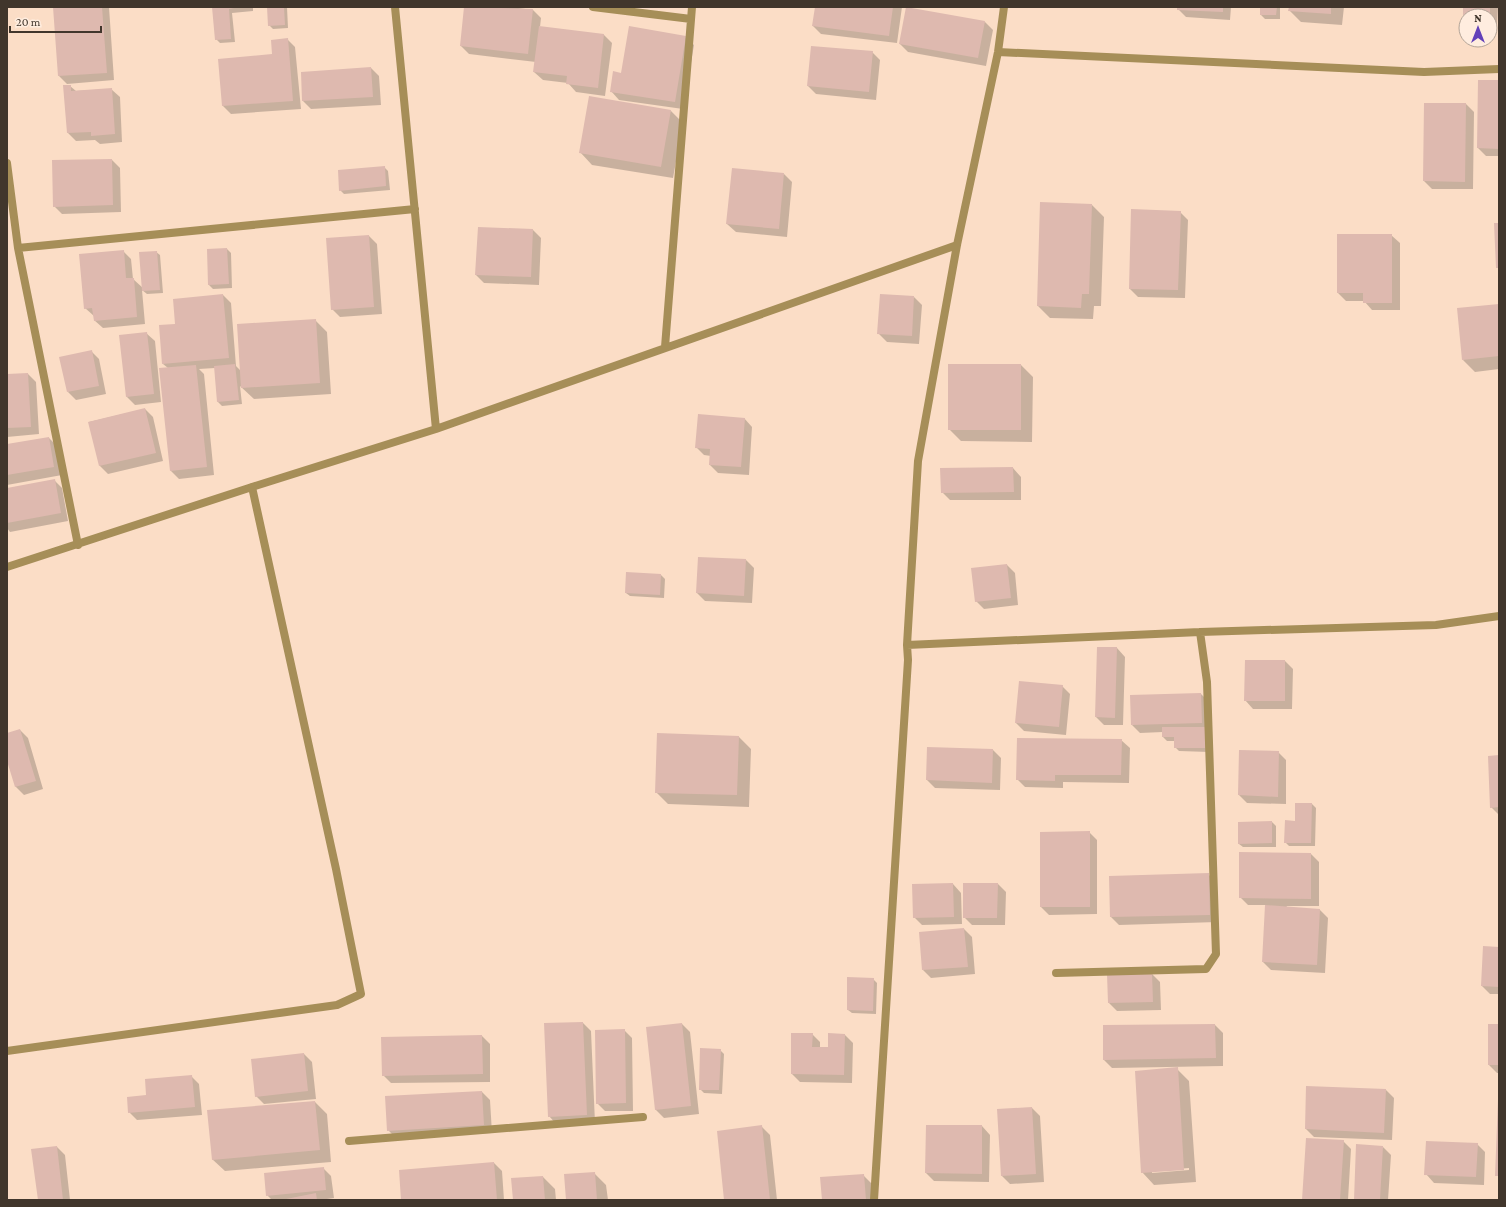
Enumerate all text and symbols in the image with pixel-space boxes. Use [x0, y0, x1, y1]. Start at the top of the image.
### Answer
scale bar [10, 8, 101, 34]
north arrow [1458, 8, 1498, 48]
text: N [1474, 12, 1482, 24]
text: 20 m [16, 15, 41, 29]

